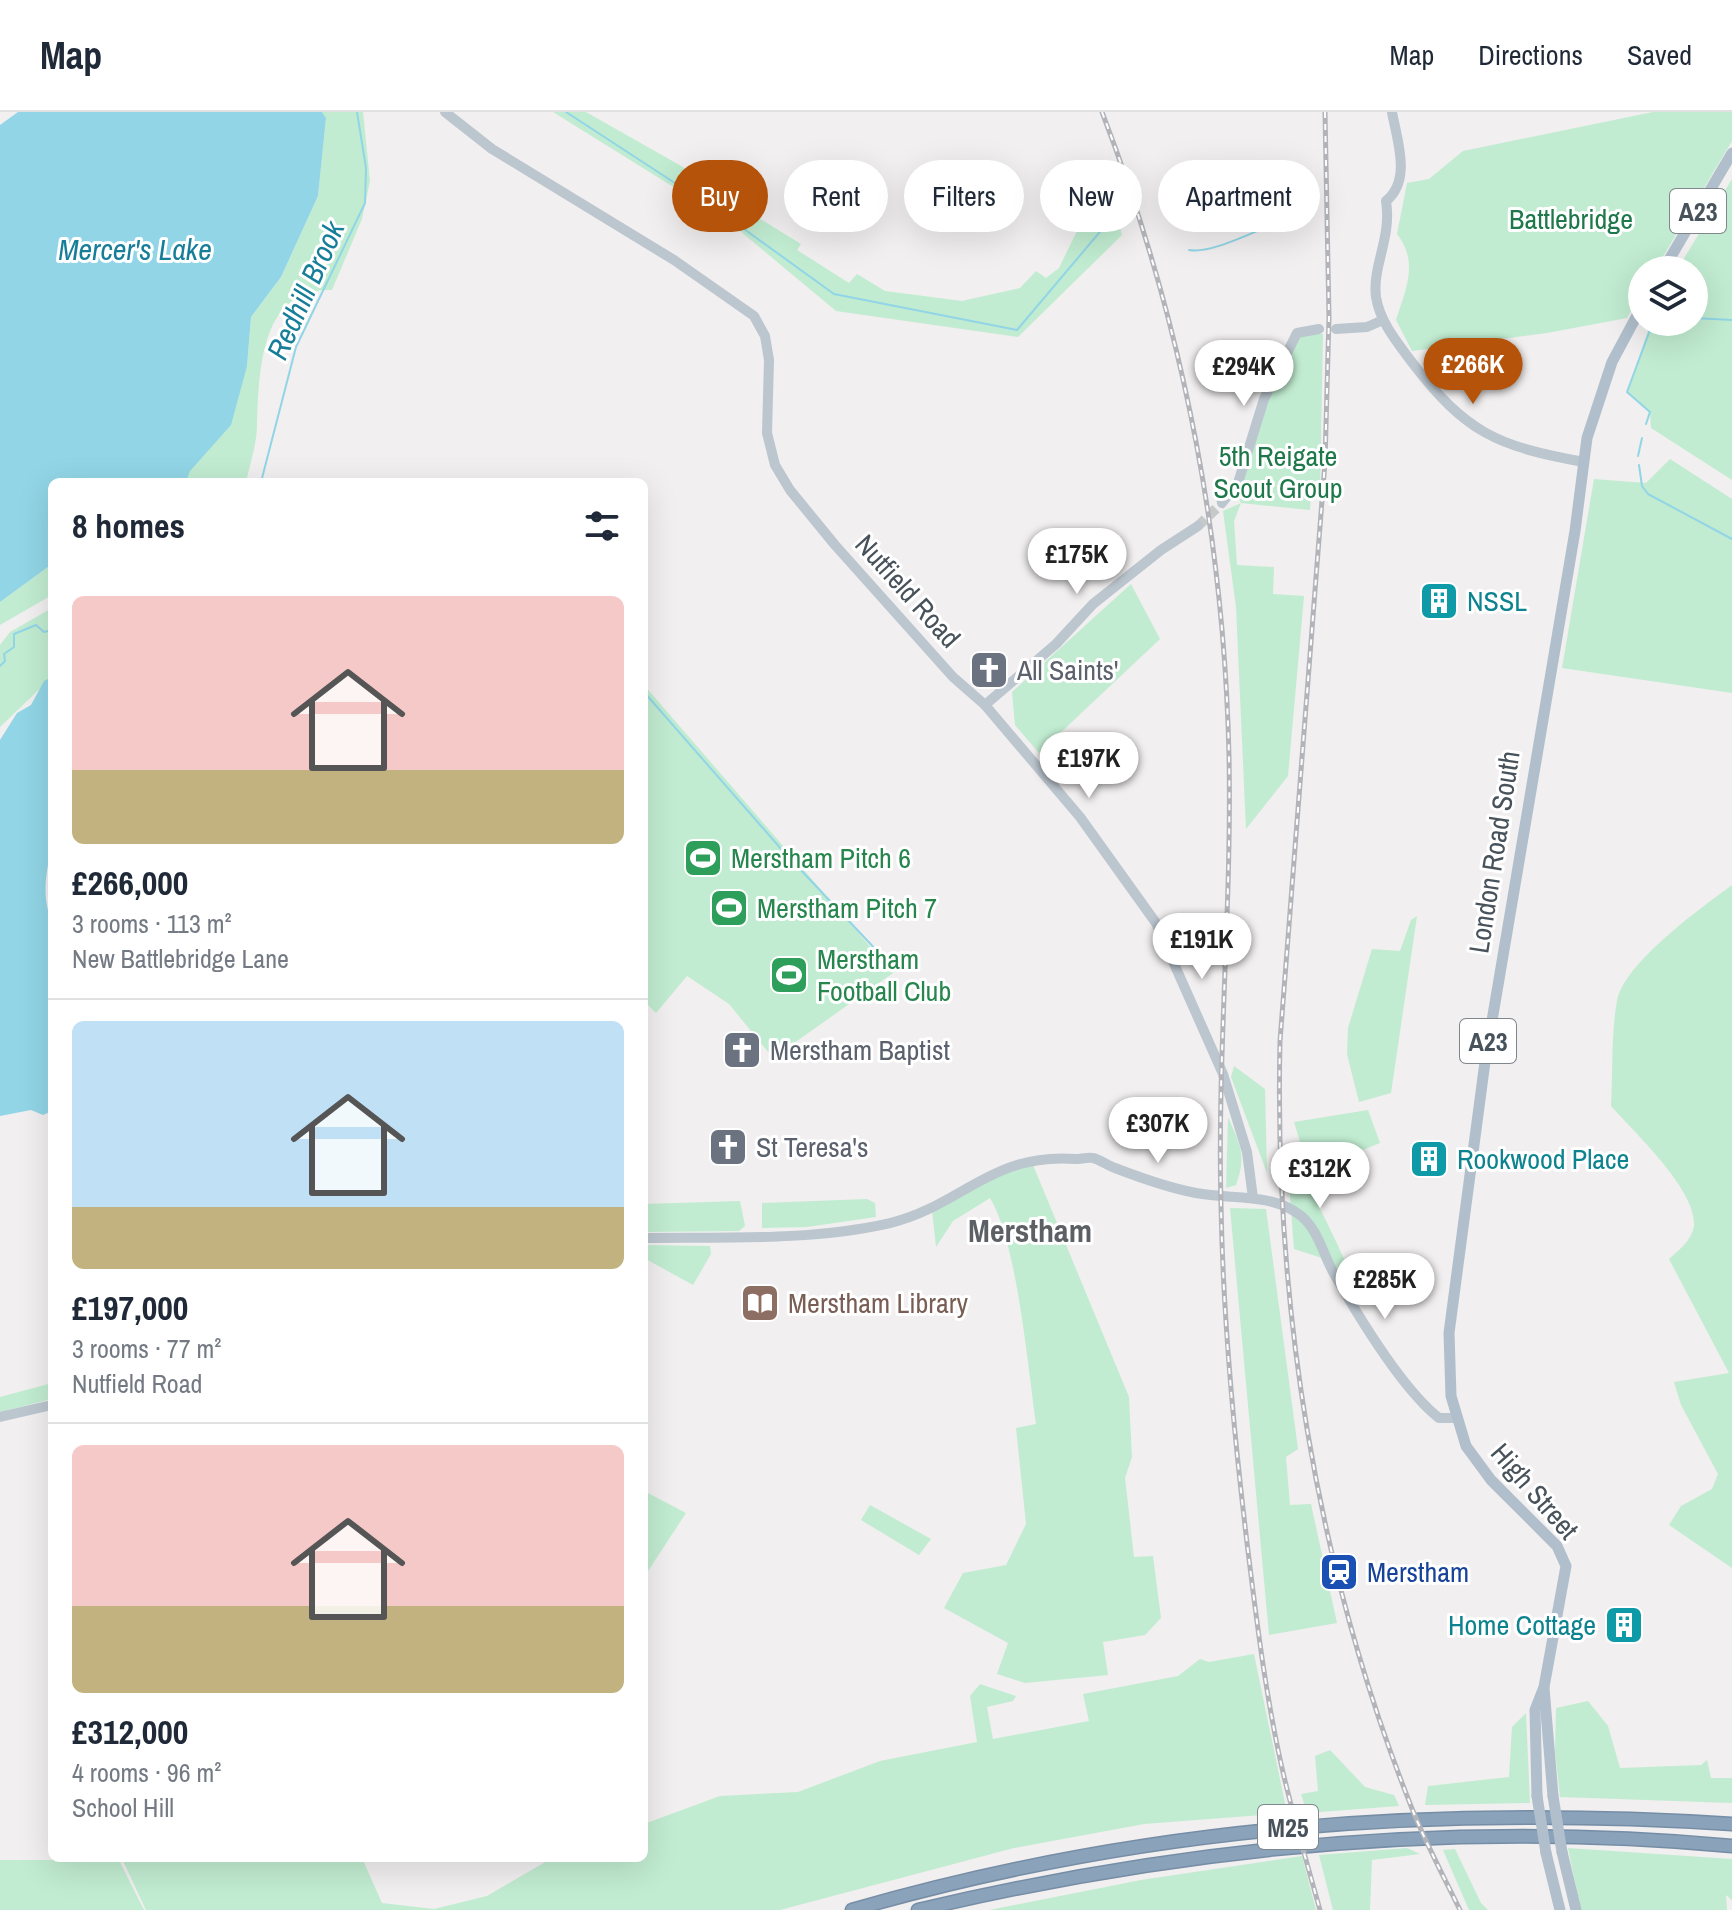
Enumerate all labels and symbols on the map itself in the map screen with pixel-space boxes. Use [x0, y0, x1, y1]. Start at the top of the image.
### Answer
road number: A23 [1670, 189, 1726, 233]
park label: Battlebridge [1509, 200, 1633, 238]
water label: Redhill Brook [257, 213, 354, 366]
water label: Mercer's Lake [58, 229, 212, 269]
pin: £266K [1417, 338, 1529, 406]
pin: £294K [1188, 340, 1300, 408]
park label: 5th Reigate Scout Group [1214, 437, 1342, 507]
street label: Nutfield Road [847, 526, 969, 656]
pin: £175K [1021, 528, 1133, 596]
building icon: NSSL [1418, 580, 1460, 622]
place label: NSSL [1467, 582, 1527, 620]
church icon: All Saints' [968, 649, 1010, 691]
place label: All Saints' [1016, 651, 1118, 689]
pin: £197K [1033, 732, 1145, 800]
street label: London Road South [1459, 748, 1529, 956]
sports icon: Merstham Pitch 6 [682, 837, 724, 879]
place label: Merstham Pitch 6 [731, 839, 911, 877]
sports icon: Merstham Pitch 7 [708, 887, 750, 929]
place label: Merstham Pitch 7 [757, 889, 937, 927]
pin: £191K [1146, 913, 1258, 981]
place label: Merstham Football Club [817, 940, 951, 1010]
sports icon: Merstham Football Club [768, 954, 810, 996]
road number: A23 [1460, 1019, 1516, 1063]
church icon: Merstham Baptist [721, 1029, 763, 1071]
place label: Merstham Baptist [770, 1031, 950, 1069]
pin: £307K [1102, 1097, 1214, 1165]
church icon: St Teresa's [707, 1126, 749, 1168]
place label: St Teresa's [756, 1128, 868, 1166]
building icon: Rookwood Place [1408, 1138, 1450, 1180]
place label: Rookwood Place [1457, 1140, 1629, 1178]
pin: £312K [1264, 1142, 1376, 1210]
district label: Merstham [968, 1209, 1092, 1252]
pin: £285K [1329, 1253, 1441, 1321]
library icon: Merstham Library [739, 1282, 781, 1324]
place label: Merstham Library [788, 1284, 968, 1322]
street label: High Street [1483, 1435, 1587, 1547]
station icon: Merstham [1318, 1551, 1360, 1593]
place label: Merstham [1367, 1553, 1469, 1591]
building icon: Home Cottage [1603, 1604, 1645, 1646]
place label: Home Cottage [1448, 1606, 1596, 1644]
road number: M25 [1258, 1805, 1318, 1849]

